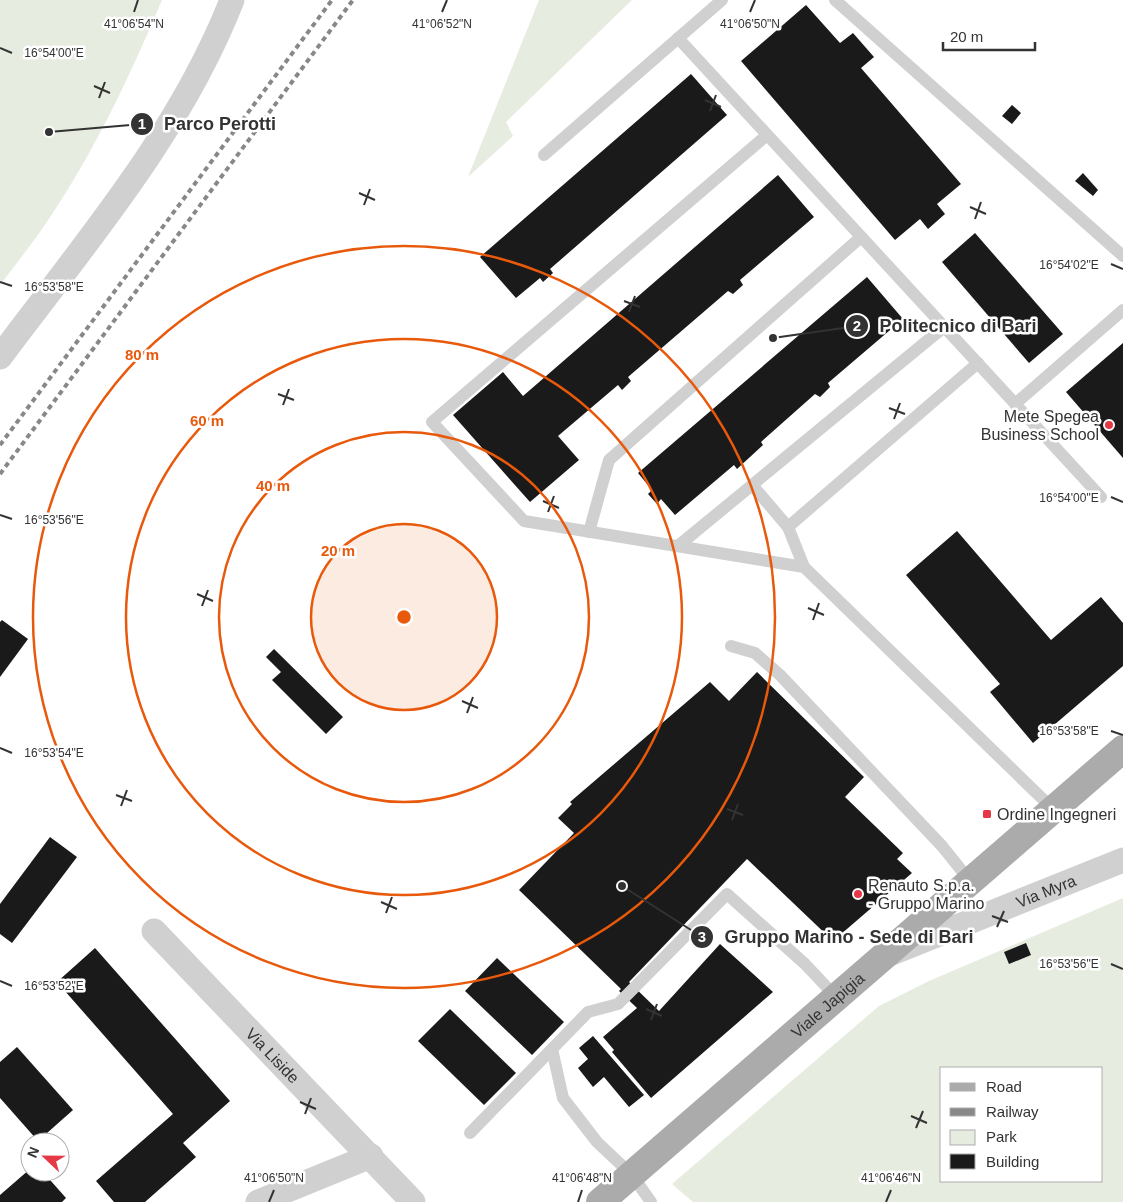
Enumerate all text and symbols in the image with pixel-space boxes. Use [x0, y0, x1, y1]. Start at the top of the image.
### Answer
text: 41°06'54"N [104, 17, 164, 31]
text: 41°06'52"N [412, 17, 472, 31]
text: 41°06'50"N [720, 17, 780, 31]
scale bar [943, 20, 1036, 52]
text: 20 m [950, 28, 983, 45]
text: 16°54'00"E [24, 46, 84, 60]
callout: Parco Perotti [129, 107, 286, 140]
text: Parco Perotti [164, 114, 276, 134]
text: 1 [138, 115, 146, 132]
text: 16°54'02"E [1039, 258, 1099, 272]
text: 16°53'58"E [24, 280, 84, 294]
callout: Politecnico di Bari [845, 309, 1047, 342]
text: Politecnico di Bari [879, 316, 1037, 336]
text: 2 [853, 317, 861, 334]
text: 80 m [125, 346, 159, 363]
place label: Mete Spegea Business School [981, 408, 1099, 443]
text: 60 m [190, 412, 224, 429]
marker: Mete Spegea Business School [1103, 419, 1115, 431]
text: 40 m [256, 477, 290, 494]
text: 16°54'00"E [1039, 491, 1099, 505]
text: 16°53'56"E [24, 513, 84, 527]
text: 20 m [321, 542, 355, 559]
centre of rings [395, 608, 413, 626]
text: 16°53'58"E [1039, 724, 1099, 738]
text: 16°53'54"E [24, 746, 84, 760]
place label: Ordine Ingegneri [997, 806, 1116, 823]
marker: Ordine Ingegneri [981, 808, 993, 820]
street label: Via Myra [1014, 872, 1079, 911]
place label: Renauto S.p.a. - Gruppo Marino [868, 877, 985, 912]
marker: Renauto S.p.a. - Gruppo Marino [852, 888, 864, 900]
callout: Gruppo Marino - Sede di Bari [690, 921, 984, 954]
text: Gruppo Marino - Sede di Bari [724, 927, 974, 947]
text: 3 [698, 928, 706, 945]
text: 16°53'56"E [1039, 957, 1099, 971]
street label: Viale Japigia [788, 969, 868, 1041]
text: 16°53'52"E [24, 979, 84, 993]
street label: Via Liside [242, 1025, 303, 1087]
legend [940, 1067, 1103, 1182]
text: Road [986, 1078, 1022, 1095]
text: Railway [986, 1103, 1039, 1120]
text: Park [986, 1128, 1017, 1145]
north arrow [20, 1132, 70, 1182]
text: N [24, 1144, 42, 1160]
text: Building [986, 1153, 1039, 1170]
text: 41°06'50"N [244, 1171, 304, 1185]
text: 41°06'48"N [552, 1171, 612, 1185]
text: 41°06'46"N [861, 1171, 921, 1185]

